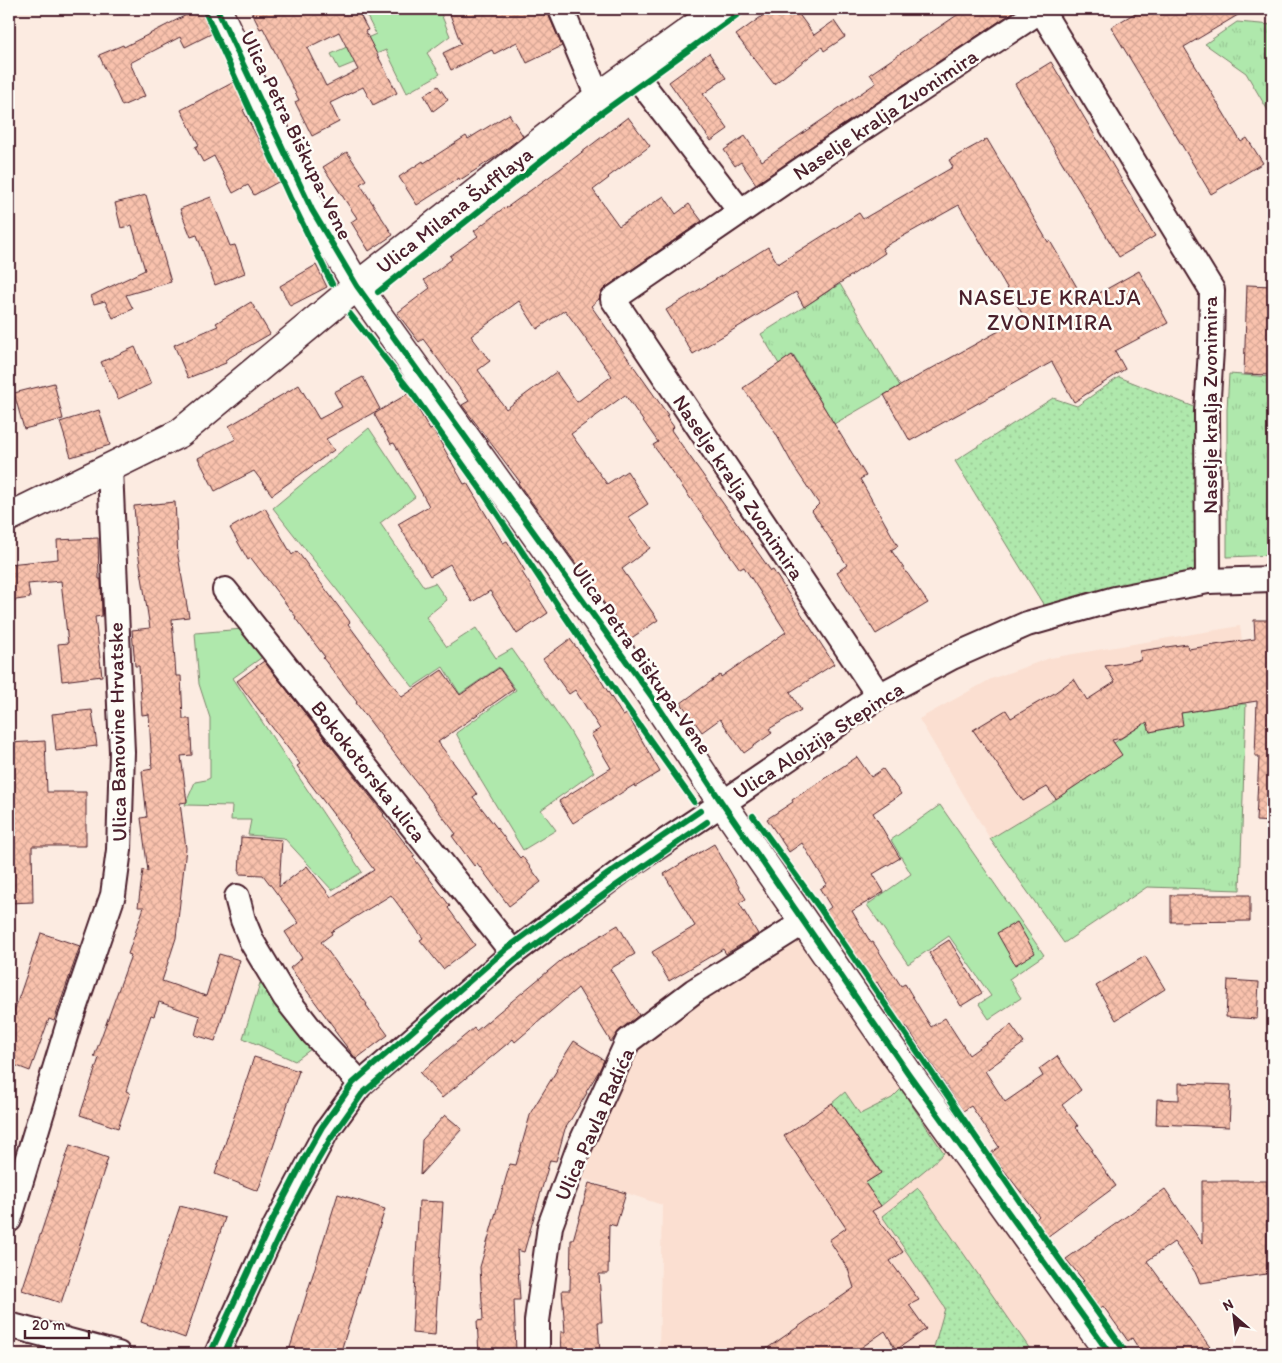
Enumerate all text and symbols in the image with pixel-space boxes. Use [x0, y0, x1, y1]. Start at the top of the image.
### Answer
street label: Ulica Petra Biškupa-Vene [236, 27, 358, 243]
street label: Naselje kralja Zvonimira [788, 43, 982, 185]
street label: Ulica Milana Šufflaya [371, 141, 537, 279]
district label: NASELJE KRALJA ZVONIMIRA [958, 284, 1142, 336]
street label: Naselje kralja Zvonimira [1197, 296, 1222, 514]
street label: Naselje kralja Zvonimira [668, 390, 810, 584]
street label: Ulica Petra Biškupa-Vene [566, 557, 718, 759]
street label: Ulica Banovine Hrvatske [103, 622, 131, 842]
street label: Ulica Alojzija Stepinca [728, 676, 908, 804]
street label: Bokokotorska ulica [306, 695, 432, 847]
street label: Ulica Pavla Radića [549, 1044, 639, 1204]
north arrow [1210, 1290, 1260, 1340]
text: N [1220, 1295, 1236, 1315]
scale bar [25, 1308, 89, 1340]
text: 20 m [32, 1316, 66, 1334]

